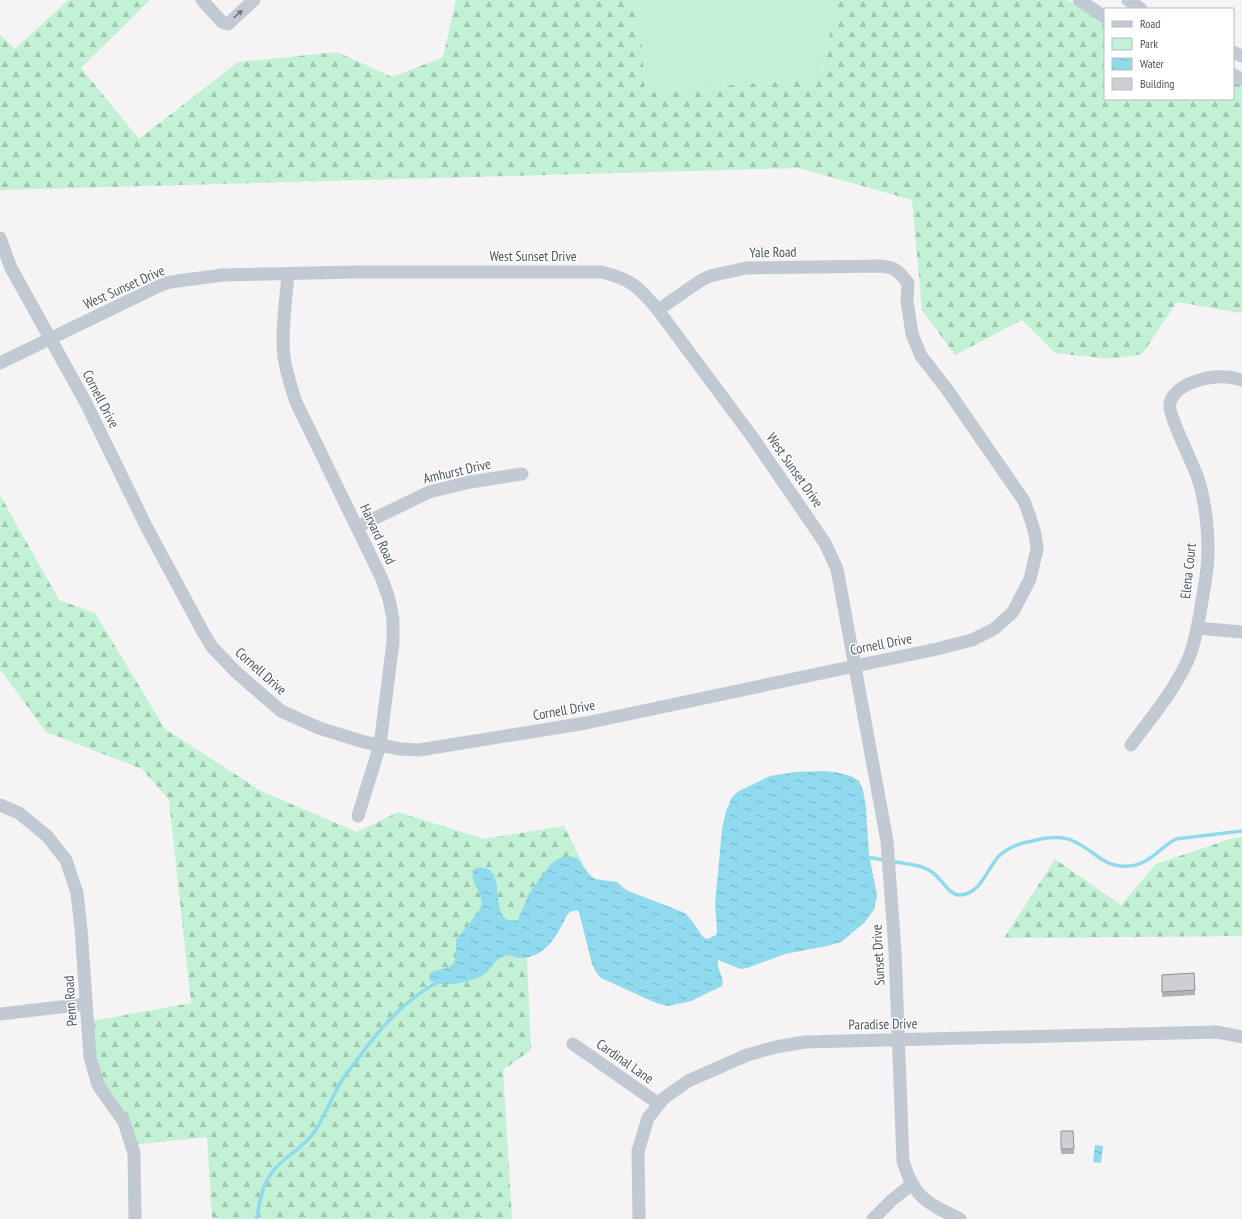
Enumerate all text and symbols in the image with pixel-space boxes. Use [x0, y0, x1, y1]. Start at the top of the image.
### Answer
legend [1104, 8, 1234, 100]
one-way arrow [233, 10, 243, 19]
text: Road [1140, 16, 1160, 31]
text: Park [1140, 36, 1158, 51]
text: Water [1140, 56, 1165, 71]
text: Building [1140, 76, 1175, 91]
street label: Yale Road [749, 243, 797, 261]
street label: West Sunset Drive [489, 247, 577, 265]
street label: West Sunset Drive [80, 261, 168, 313]
street label: Cornell Drive [79, 367, 123, 431]
street label: West Sunset Drive [763, 429, 828, 511]
street label: Amhurst Drive [421, 454, 493, 488]
street label: Harvard Road [356, 501, 400, 567]
street label: Elena Court [1176, 542, 1200, 600]
street label: Cornell Drive [848, 629, 914, 659]
street label: Cornell Drive [232, 643, 291, 699]
street label: Cornell Drive [532, 696, 597, 724]
street label: Sunset Drive [867, 924, 889, 986]
street label: Penn Road [59, 975, 81, 1027]
street label: Paradise Drive [848, 1014, 918, 1034]
street label: Cardinal Lane [593, 1035, 657, 1087]

